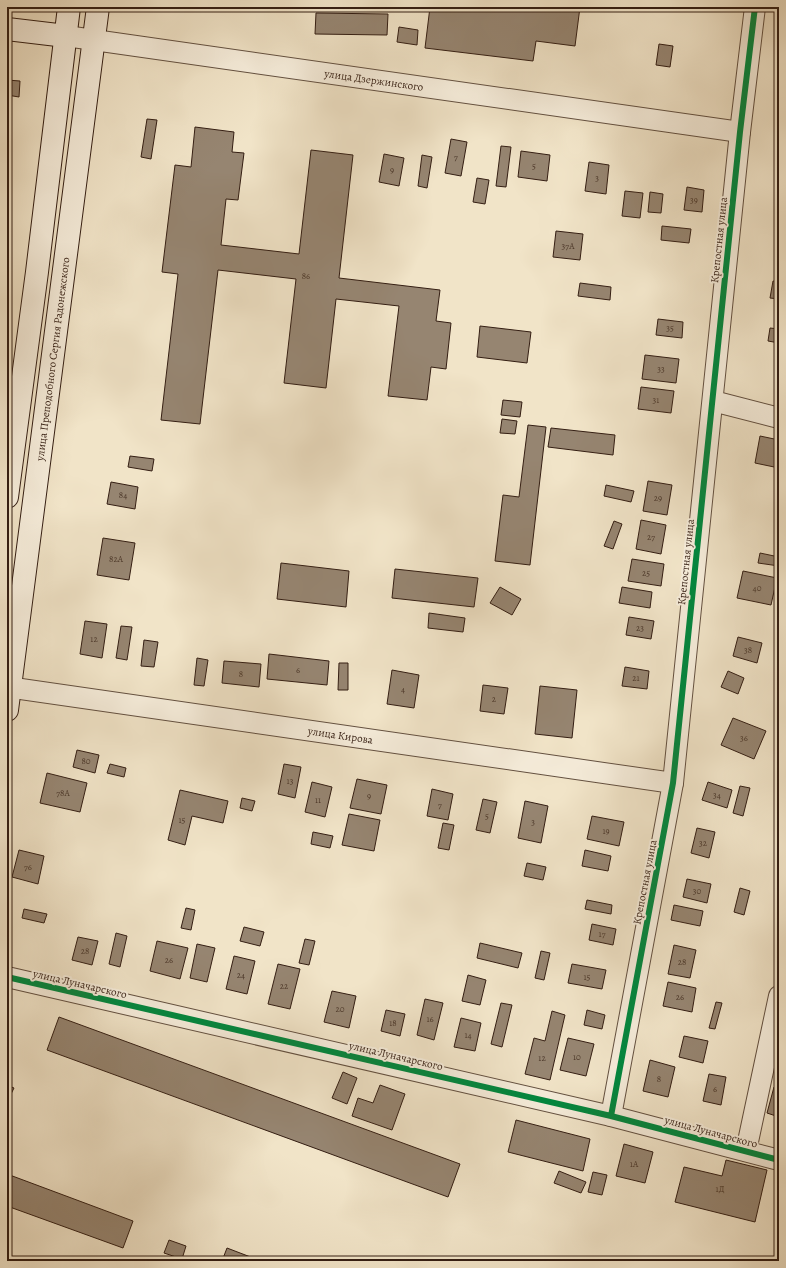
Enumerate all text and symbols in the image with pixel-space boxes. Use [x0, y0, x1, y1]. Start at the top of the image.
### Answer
street label: улица Дзержинского [322, 65, 425, 94]
house number: 7 [454, 151, 458, 163]
house number: 5 [532, 160, 536, 172]
house number: 9 [390, 164, 394, 176]
house number: 3 [595, 172, 599, 184]
house number: 39 [690, 194, 698, 206]
street label: Крепостная улица [707, 195, 731, 284]
house number: 37А [562, 240, 575, 252]
street label: улица Преподобного Сергия Радонежского [32, 256, 73, 463]
house number: 86 [302, 270, 310, 282]
house number: 35 [666, 322, 674, 334]
house number: 33 [657, 363, 665, 375]
house number: 31 [653, 394, 659, 406]
house number: 84 [119, 489, 127, 501]
house number: 29 [654, 492, 662, 504]
street label: Крепостная улица [674, 517, 698, 606]
house number: 27 [647, 531, 655, 543]
house number: 82А [109, 553, 124, 565]
house number: 25 [642, 567, 650, 579]
house number: 40 [753, 582, 762, 594]
house number: 23 [636, 622, 644, 634]
house number: 12 [90, 633, 98, 645]
house number: 38 [744, 644, 752, 656]
house number: 6 [296, 664, 300, 676]
house number: 8 [239, 668, 243, 680]
house number: 21 [632, 672, 640, 684]
house number: 4 [401, 683, 405, 695]
house number: 2 [492, 693, 497, 705]
street label: улица Кирова [306, 723, 375, 747]
house number: 36 [740, 732, 748, 744]
house number: 80 [81, 755, 91, 767]
house number: 13 [287, 775, 294, 787]
house number: 78А [56, 787, 70, 799]
house number: 34 [713, 789, 721, 801]
house number: 9 [367, 790, 371, 802]
house number: 11 [315, 794, 321, 806]
house number: 7 [438, 799, 442, 811]
house number: 5 [485, 810, 489, 822]
house number: 15 [179, 814, 186, 826]
house number: 3 [531, 816, 535, 828]
house number: 19 [602, 825, 610, 837]
street label: Крепостная улица [629, 837, 661, 926]
house number: 32 [699, 837, 708, 849]
house number: 76 [24, 861, 32, 873]
house number: 30 [693, 885, 701, 897]
house number: 17 [599, 928, 606, 940]
house number: 28 [81, 945, 89, 957]
house number: 26 [165, 954, 173, 966]
house number: 28 [678, 956, 686, 968]
street label: улица Луначарского [31, 966, 129, 1002]
house number: 24 [237, 969, 245, 981]
house number: 15 [584, 971, 591, 983]
house number: 22 [280, 980, 289, 992]
house number: 26 [676, 991, 684, 1003]
house number: 20 [335, 1003, 345, 1015]
house number: 16 [426, 1013, 434, 1025]
house number: 18 [389, 1017, 397, 1029]
house number: 14 [464, 1029, 472, 1041]
street label: улица Луначарского [347, 1038, 445, 1074]
house number: 10 [573, 1051, 581, 1063]
house number: 12 [538, 1052, 546, 1064]
house number: 8 [657, 1073, 661, 1085]
house number: 6 [713, 1083, 717, 1095]
street label: улица Луначарского [662, 1112, 760, 1152]
house number: 1А [630, 1158, 639, 1170]
house number: 1Д [716, 1183, 725, 1195]

